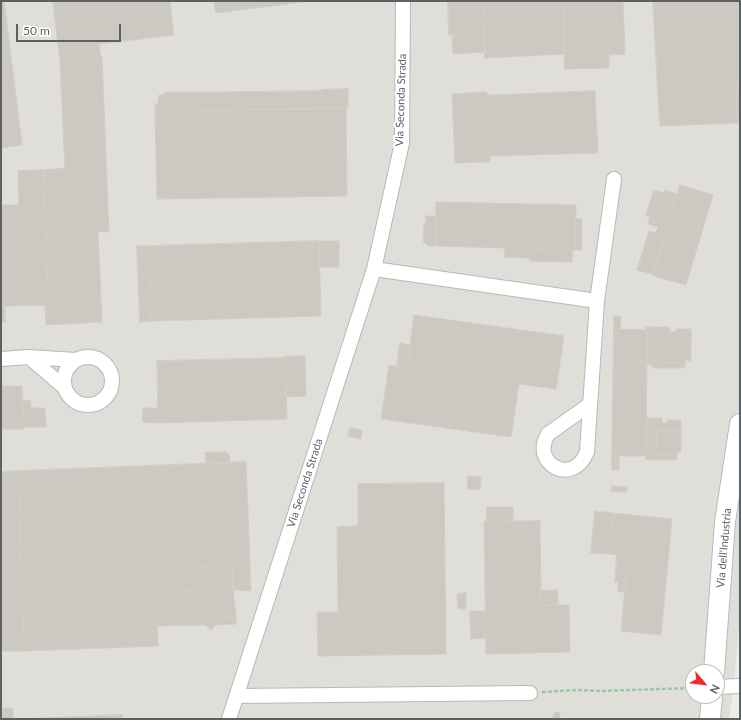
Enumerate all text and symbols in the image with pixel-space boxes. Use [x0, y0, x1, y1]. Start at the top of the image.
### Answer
scale bar [18, 16, 123, 42]
text: 50 m [23, 23, 50, 38]
street label: Via Seconda Strada [393, 53, 409, 147]
street label: Via Seconda Strada [284, 437, 326, 529]
street label: Via dell'Industria [714, 508, 734, 588]
north arrow [685, 664, 725, 704]
text: N [707, 683, 723, 696]

